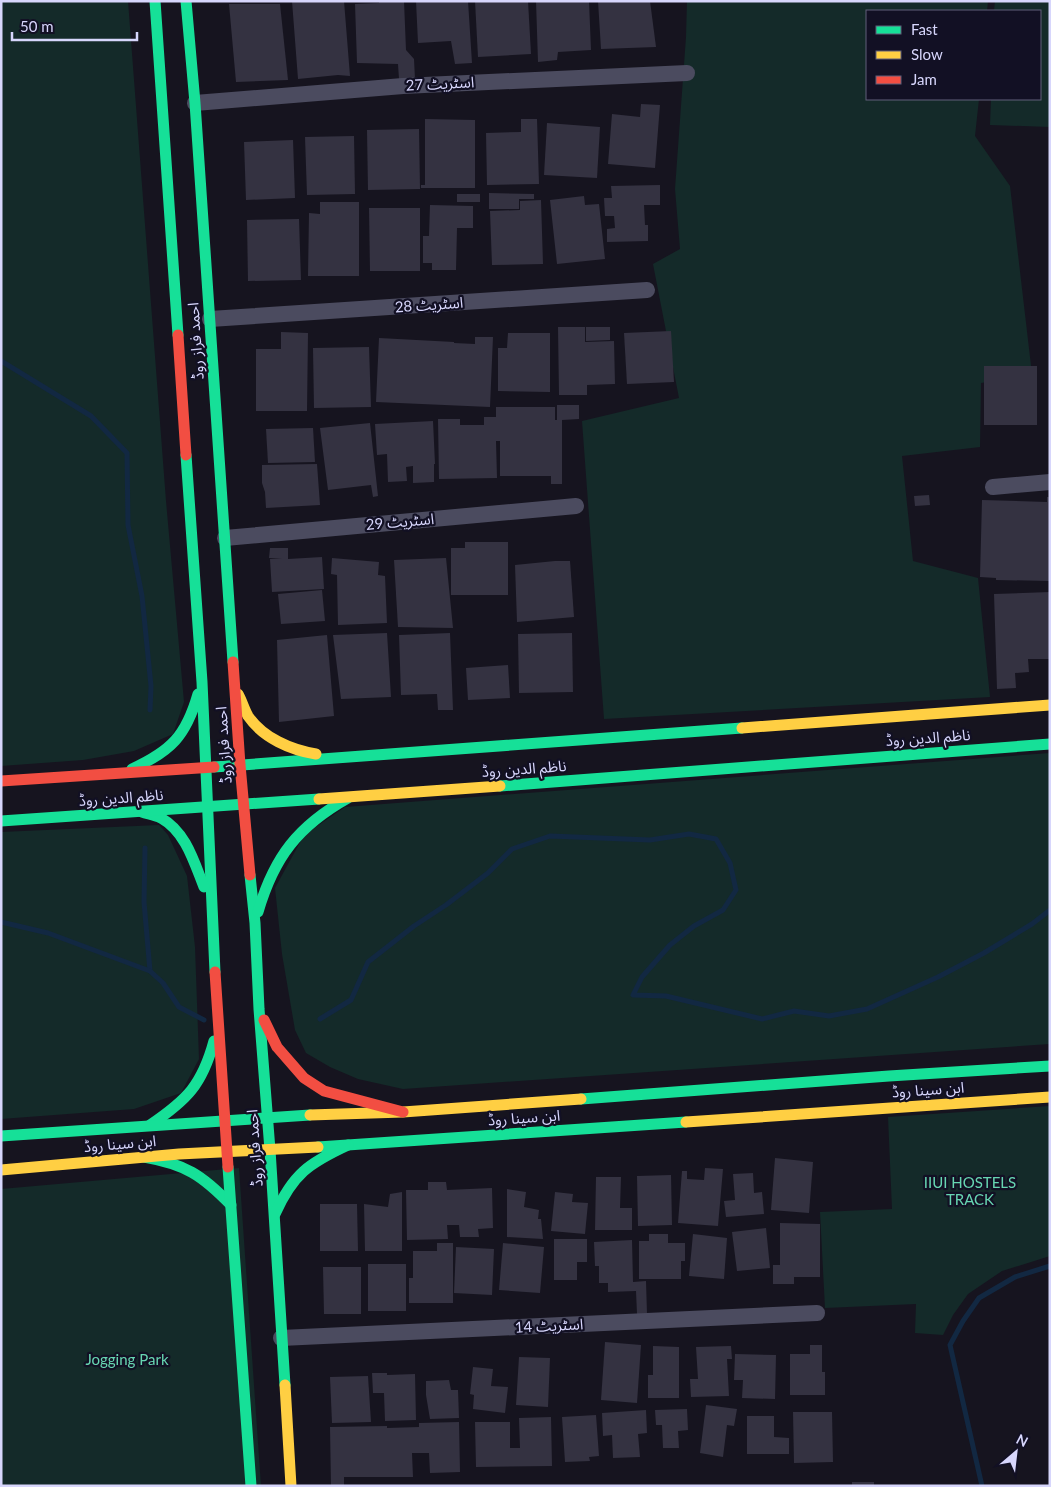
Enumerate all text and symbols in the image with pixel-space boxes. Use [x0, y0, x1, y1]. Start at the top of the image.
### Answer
scale bar [12, 10, 138, 42]
legend [866, 10, 1041, 100]
text: 50 m [20, 17, 54, 35]
text: Fast [911, 20, 938, 38]
text: Slow [911, 45, 943, 63]
text: Jam [911, 70, 937, 88]
street label: اسٹریٹ 27 [405, 72, 475, 95]
street label: اسٹریٹ 28 [394, 293, 464, 316]
street label: احمد فراز روڈ [183, 302, 208, 380]
street label: اسٹریٹ 29 [365, 509, 435, 534]
street label: احمد فراز روڈ [211, 706, 236, 784]
street label: ناظم الدین روڈ [885, 725, 971, 752]
street label: ناظم الدین روڈ [481, 756, 567, 783]
street label: ناظم الدین روڈ [78, 785, 164, 812]
street label: ابن سینا روڈ [891, 1077, 965, 1102]
street label: ابن سینا روڈ [487, 1105, 561, 1130]
street label: احمد فراز روڈ [242, 1109, 267, 1187]
street label: ابن سینا روڈ [83, 1131, 157, 1156]
park label: IIUI HOSTELS TRACK [924, 1173, 1016, 1208]
street label: اسٹریٹ 14 [514, 1314, 584, 1337]
park label: Jogging Park [85, 1350, 169, 1368]
north arrow [991, 1427, 1041, 1477]
text: N [1014, 1430, 1031, 1450]

